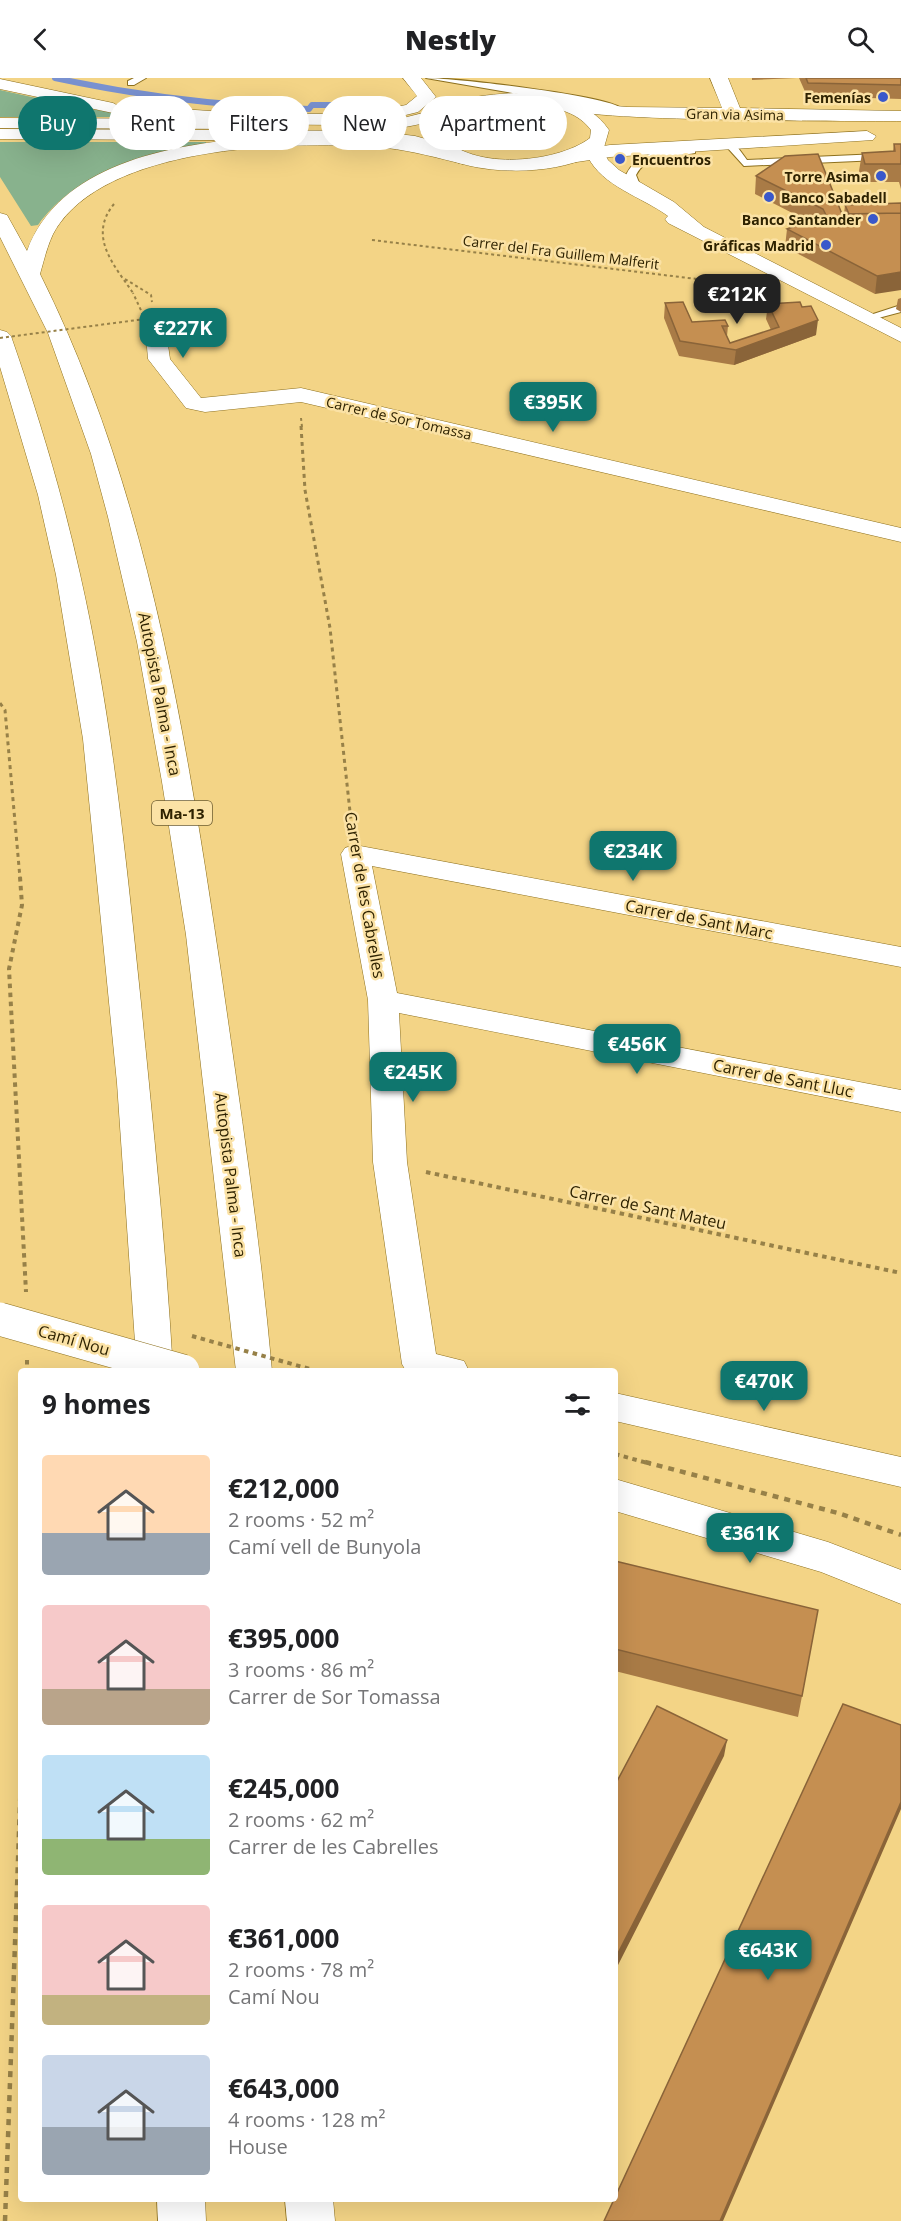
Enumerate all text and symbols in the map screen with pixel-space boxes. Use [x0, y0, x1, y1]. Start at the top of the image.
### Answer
text: Nestly [405, 21, 496, 58]
icon: back [24, 23, 57, 56]
icon: search [844, 23, 877, 56]
place label: Femenías [804, 88, 871, 107]
marker: Femenías [876, 90, 890, 104]
chip: Buy [18, 96, 97, 150]
chip: Rent [109, 96, 196, 150]
chip: Filters [208, 96, 309, 150]
chip: New [321, 96, 407, 150]
chip: Apartment [419, 96, 567, 150]
street label: Gran via Asima [686, 104, 784, 124]
place label: Encuentros [632, 150, 711, 169]
marker: Encuentros [613, 152, 627, 166]
place label: Torre Asima [785, 167, 869, 186]
marker: Torre Asima [874, 169, 888, 183]
place label: Banco Sabadell [781, 188, 887, 207]
marker: Banco Sabadell [762, 190, 776, 204]
place label: Banco Santander [742, 210, 862, 229]
marker: Banco Santander [866, 212, 880, 226]
street label: Carrer del Fra Guillem Malferit [462, 231, 660, 273]
place label: Gráficas Madrid [703, 236, 814, 255]
marker: Gráficas Madrid [819, 238, 833, 252]
pin: €212K [695, 274, 779, 325]
text: €212K [707, 280, 767, 307]
pin: €227K [141, 308, 225, 359]
text: €227K [153, 314, 213, 341]
pin: €395K [511, 382, 595, 433]
text: €395K [523, 388, 583, 415]
street label: Carrer de Sor Tomassa [324, 392, 474, 444]
street label: Autopista Palma - Inca [133, 610, 187, 778]
road number: Ma-13 [152, 801, 212, 825]
street label: Carrer de les Cabrelles [340, 810, 390, 980]
pin: €234K [591, 831, 675, 882]
text: €234K [603, 837, 663, 864]
street label: Carrer de Sant Marc [624, 894, 775, 944]
pin: €456K [595, 1024, 679, 1075]
text: €456K [607, 1030, 667, 1057]
pin: €245K [371, 1052, 455, 1103]
street label: Carrer de Sant Lluc [711, 1054, 855, 1102]
text: €245K [383, 1058, 443, 1085]
street label: Autopista Palma - Inca [210, 1091, 252, 1259]
street label: Carrer de Sant Mateu [568, 1180, 728, 1234]
street label: Camí Nou [36, 1319, 112, 1361]
pin: €470K [722, 1361, 806, 1412]
text: €470K [734, 1367, 794, 1394]
text: 9 homes [42, 1386, 151, 1422]
icon: filters [561, 1388, 594, 1421]
text: €212,000 [228, 1470, 339, 1506]
icon: home [90, 1479, 162, 1551]
text: 2 rooms · 52 m² [228, 1506, 374, 1533]
pin: €361K [708, 1513, 792, 1564]
text: €361K [720, 1519, 780, 1546]
text: Camí vell de Bunyola [228, 1533, 421, 1560]
text: €395,000 [228, 1620, 339, 1656]
icon: home [90, 1629, 162, 1701]
text: 3 rooms · 86 m² [228, 1656, 374, 1683]
text: Carrer de Sor Tomassa [228, 1683, 441, 1710]
text: €245,000 [228, 1770, 339, 1806]
icon: home [90, 1779, 162, 1851]
text: 2 rooms · 62 m² [228, 1806, 374, 1833]
text: Carrer de les Cabrelles [228, 1833, 439, 1860]
text: €361,000 [228, 1920, 339, 1956]
icon: home [90, 1929, 162, 2001]
pin: €643K [726, 1930, 810, 1981]
text: €643K [738, 1936, 798, 1963]
text: 2 rooms · 78 m² [228, 1956, 374, 1983]
text: Camí Nou [228, 1983, 320, 2010]
text: €643,000 [228, 2070, 339, 2106]
icon: home [90, 2079, 162, 2151]
text: 4 rooms · 128 m² [228, 2106, 386, 2133]
text: House [228, 2133, 288, 2160]

